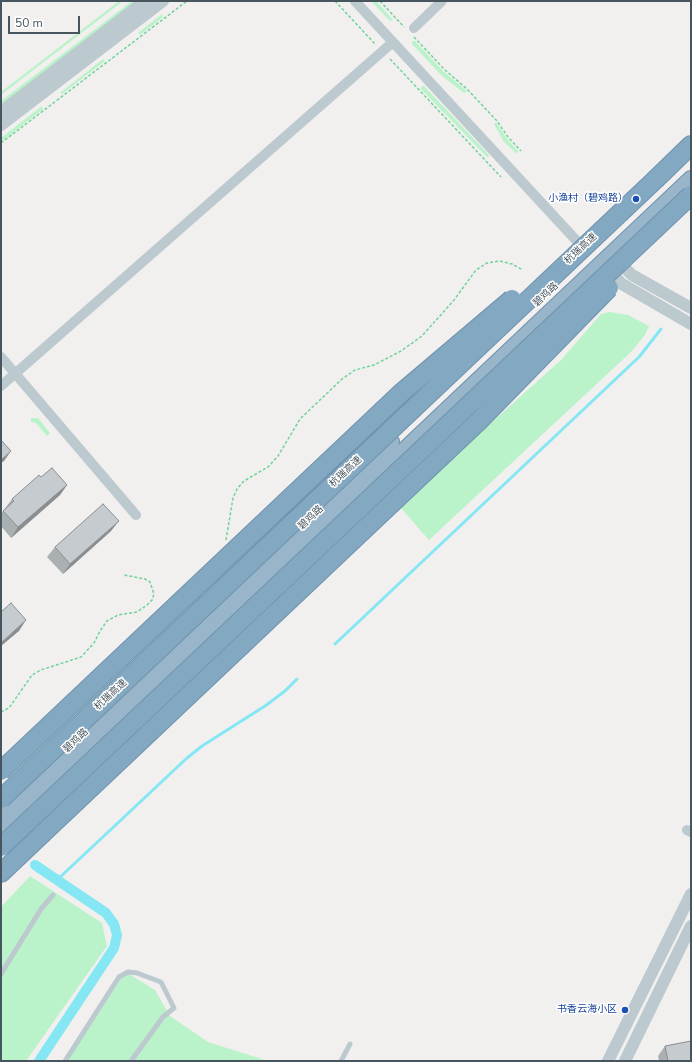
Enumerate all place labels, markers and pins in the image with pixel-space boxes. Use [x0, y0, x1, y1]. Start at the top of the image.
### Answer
place label: 小渔村（碧鸡路） [548, 193, 628, 205]
marker: 小渔村（碧鸡路） [631, 194, 641, 204]
place label: 书香云海小区 [557, 1004, 617, 1016]
marker: 书香云海小区 [620, 1005, 630, 1015]

